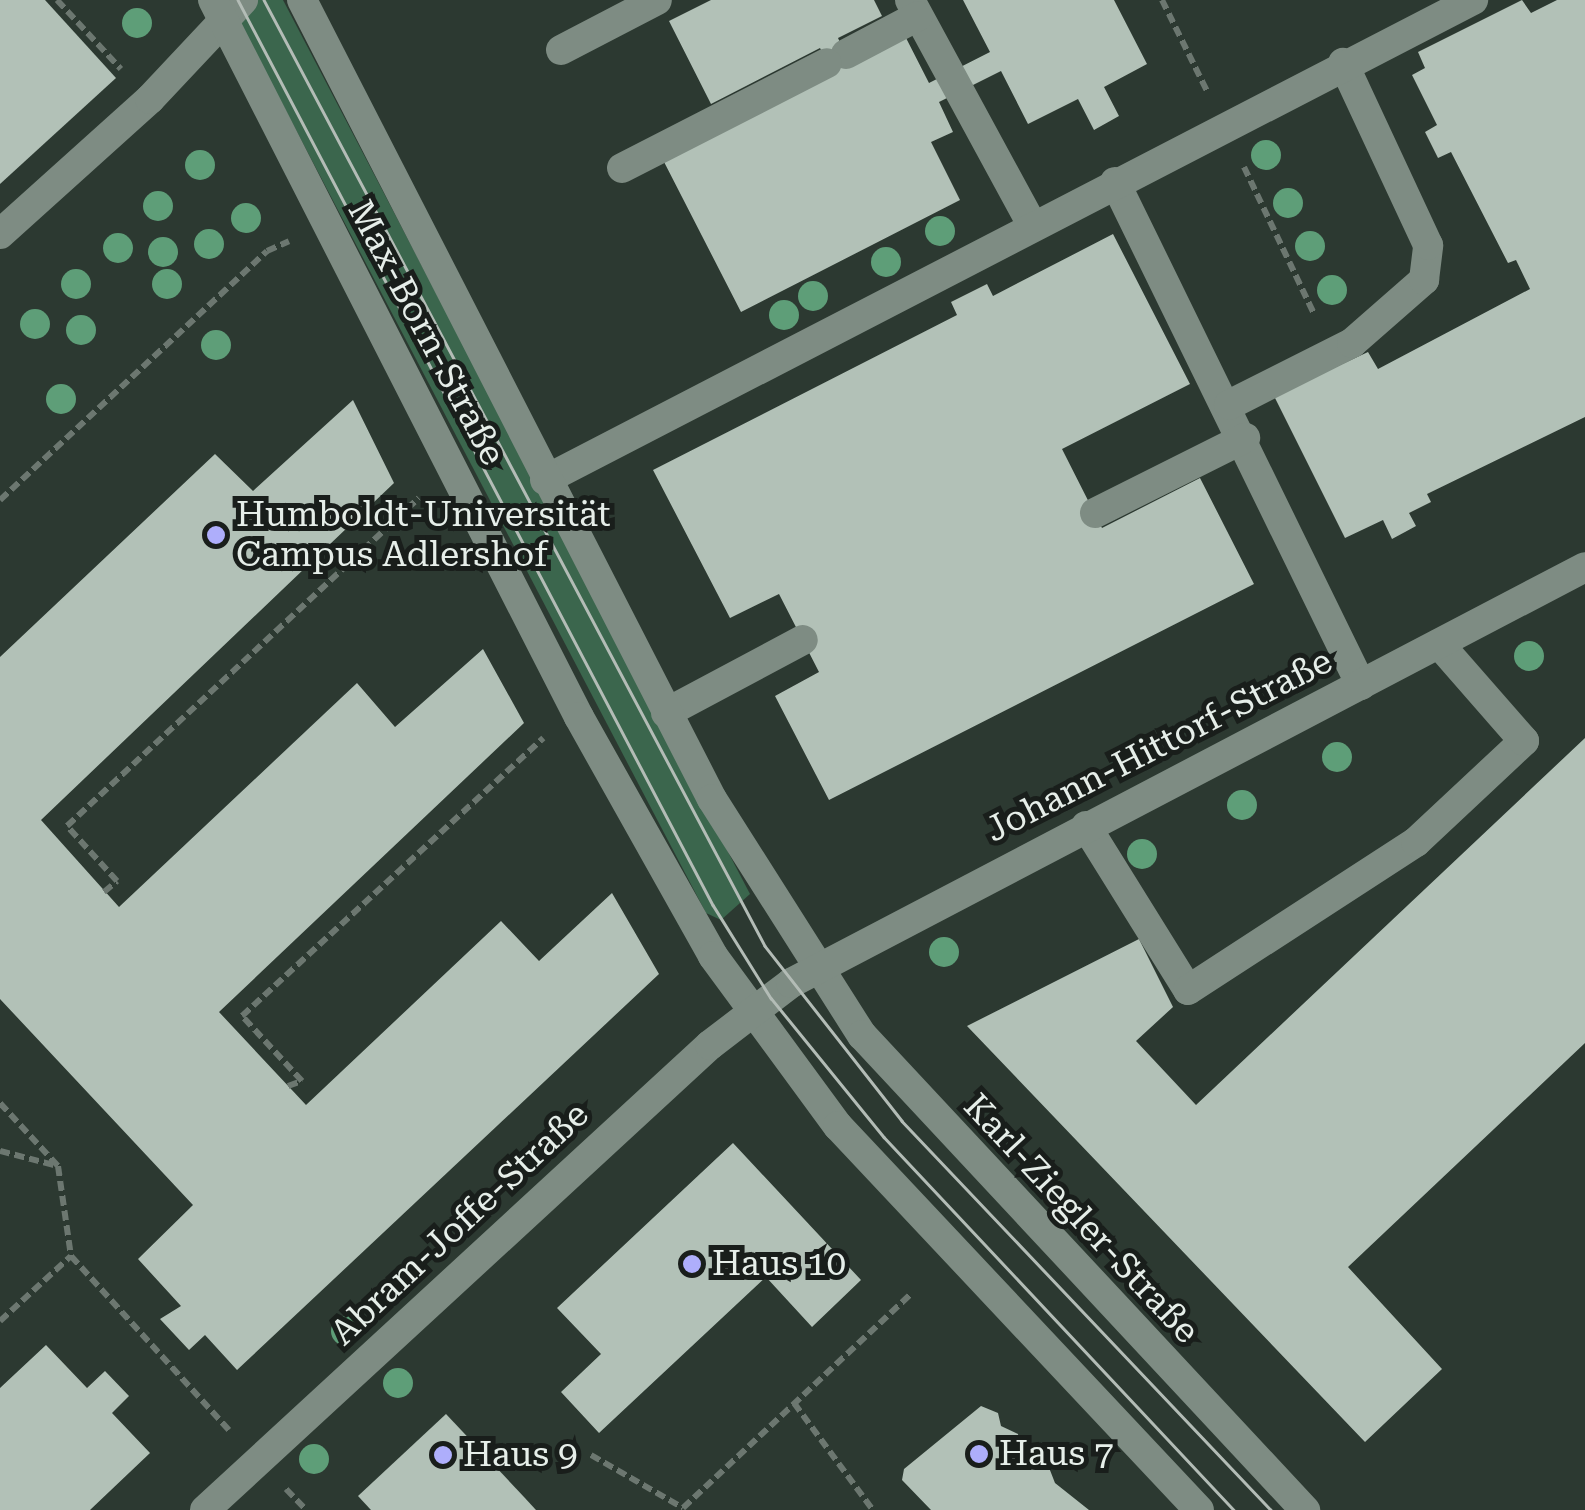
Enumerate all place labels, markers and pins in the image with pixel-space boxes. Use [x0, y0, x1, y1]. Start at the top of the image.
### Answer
place label: Humboldt-Universität Campus Adlershof [236, 494, 611, 576]
marker: Humboldt-Universität Campus Adlershof [205, 524, 227, 546]
place label: Haus 10 [712, 1243, 846, 1285]
marker: Haus 10 [681, 1253, 703, 1275]
place label: Haus 7 [999, 1433, 1114, 1475]
place label: Haus 9 [463, 1434, 578, 1476]
marker: Haus 7 [968, 1443, 990, 1465]
marker: Haus 9 [432, 1444, 454, 1466]

